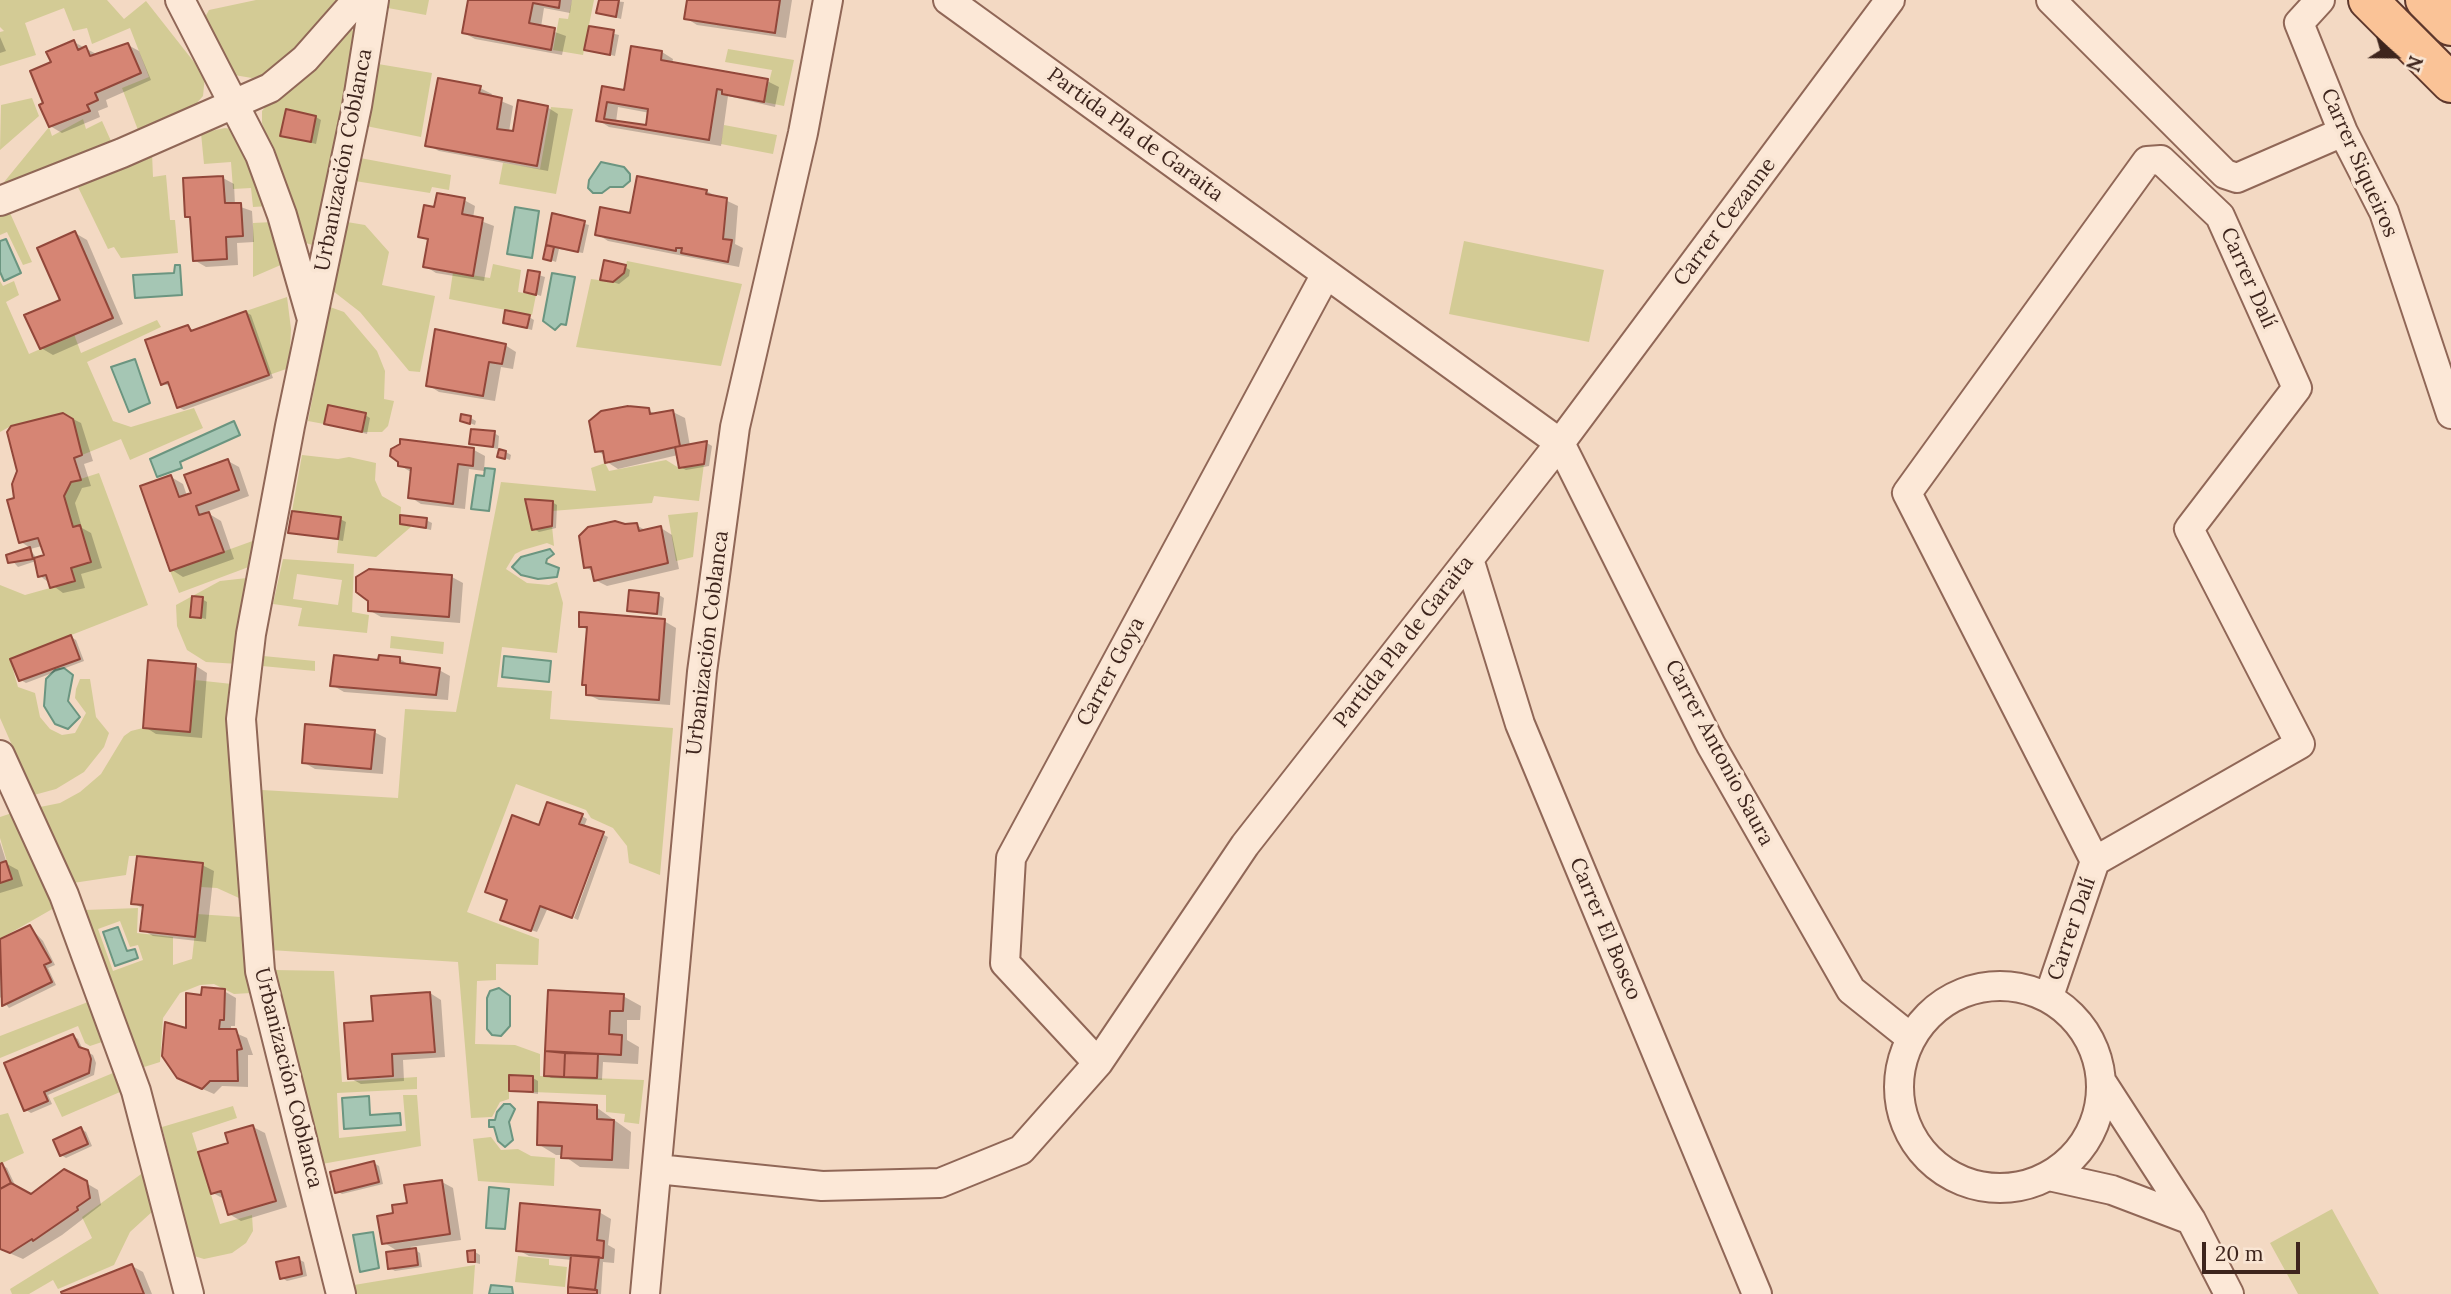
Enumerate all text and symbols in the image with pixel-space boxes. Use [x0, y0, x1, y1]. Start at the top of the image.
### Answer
north arrow [2360, 21, 2430, 91]
street label: Urbanización Coblanca [310, 47, 378, 273]
text: N [2401, 52, 2428, 75]
street label: Partida Pla de Garaita [1042, 63, 1228, 207]
street label: Carrer Siqueiros [2315, 85, 2403, 241]
street label: Carrer Cezanne [1669, 153, 1781, 291]
street label: Carrer Dalí [2215, 224, 2281, 332]
street label: Urbanización Coblanca [682, 529, 734, 757]
street label: Partida Pla de Garaita [1329, 551, 1479, 733]
street label: Carrer Goya [1072, 613, 1150, 731]
street label: Carrer Antonio Saura [1659, 656, 1779, 850]
street label: Carrer El Bosco [1564, 854, 1646, 1004]
street label: Carrer Dalí [2043, 874, 2101, 984]
street label: Urbanización Coblanca [248, 965, 328, 1191]
scale bar [2206, 1228, 2304, 1272]
text: 20 m [2215, 1240, 2264, 1267]

